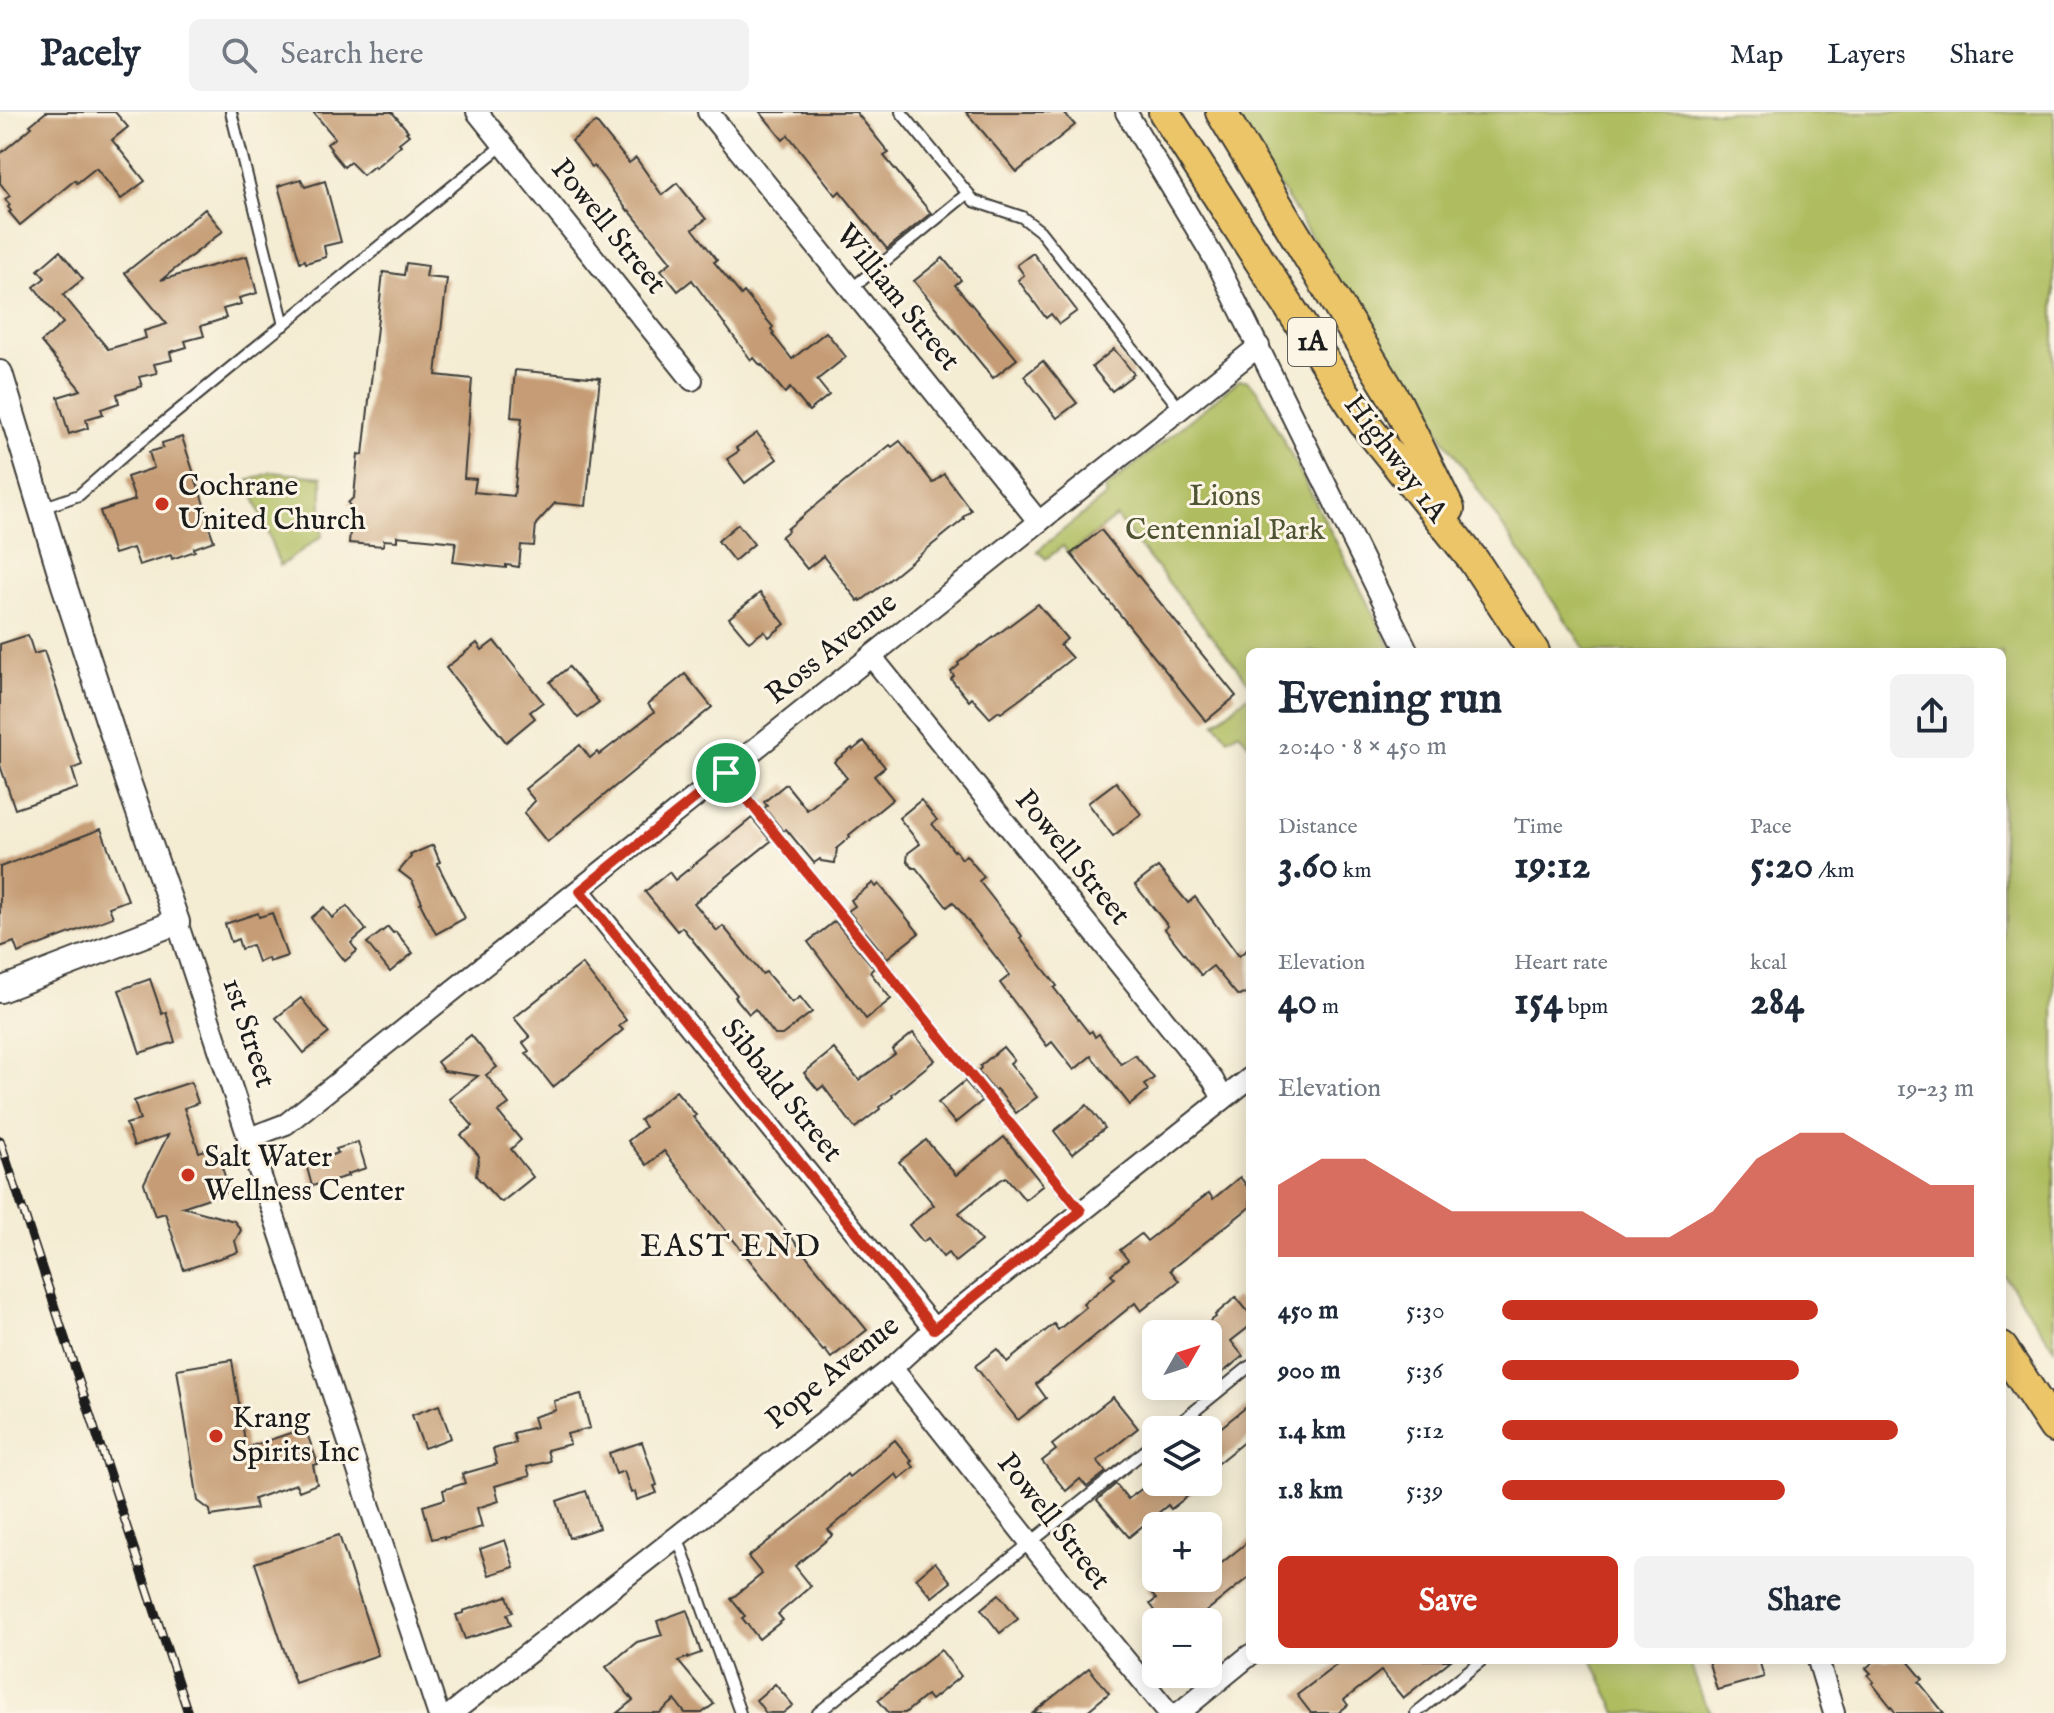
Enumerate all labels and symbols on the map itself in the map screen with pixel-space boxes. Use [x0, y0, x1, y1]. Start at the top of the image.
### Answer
street label: Powell Street [542, 152, 674, 302]
street label: William Street [826, 217, 968, 379]
road number: 1A [1288, 318, 1336, 366]
street label: Highway 1A [1334, 387, 1456, 531]
place label: Cochrane United Church [178, 468, 366, 540]
park label: Lions Centennial Park [1125, 478, 1326, 550]
marker: Cochrane United Church [153, 495, 171, 513]
street label: Ross Avenue [759, 584, 905, 714]
pin [692, 739, 760, 807]
street label: Powell Street [1006, 783, 1138, 933]
street label: 1st Street [212, 973, 284, 1093]
street label: Sibbald Street [712, 1012, 850, 1170]
place label: Salt Water Wellness Center [204, 1139, 405, 1211]
marker: Salt Water Wellness Center [179, 1166, 197, 1184]
district label: EAST END [640, 1227, 822, 1268]
street label: Pope Avenue [758, 1308, 908, 1438]
north arrow [1142, 1320, 1222, 1400]
place label: Krang Spirits Inc [232, 1400, 360, 1472]
marker: Krang Spirits Inc [207, 1427, 225, 1445]
street label: Powell Street [988, 1446, 1118, 1598]

